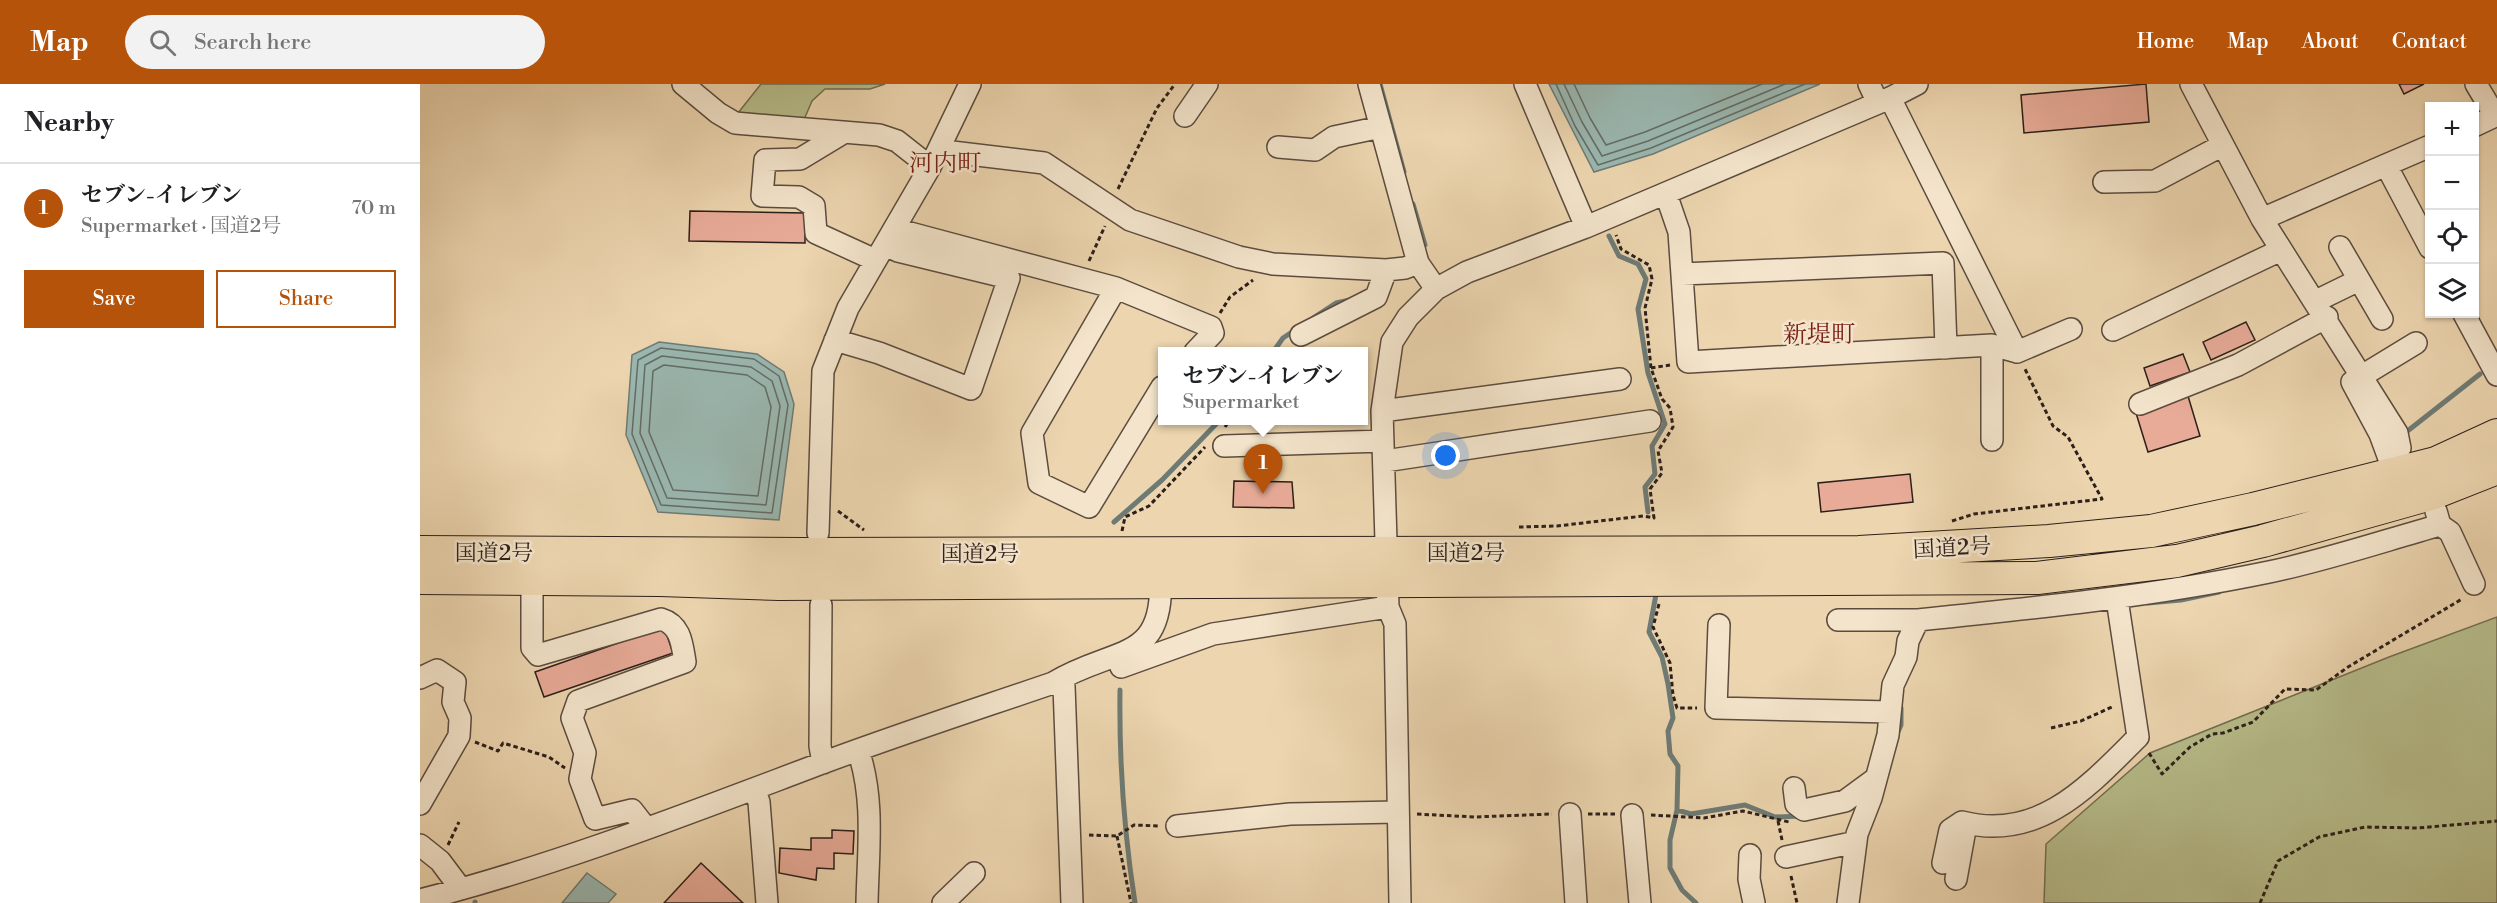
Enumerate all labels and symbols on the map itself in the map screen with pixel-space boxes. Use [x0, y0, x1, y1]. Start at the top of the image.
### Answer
district label: 河内町 [909, 149, 981, 179]
district label: 新堤町 [1783, 320, 1855, 350]
your location [1431, 441, 1460, 470]
pin: 1 [1244, 444, 1282, 494]
street label: 国道2号 [1912, 533, 1992, 564]
street label: 国道2号 [455, 540, 533, 567]
street label: 国道2号 [1427, 540, 1505, 567]
street label: 国道2号 [941, 541, 1019, 568]

